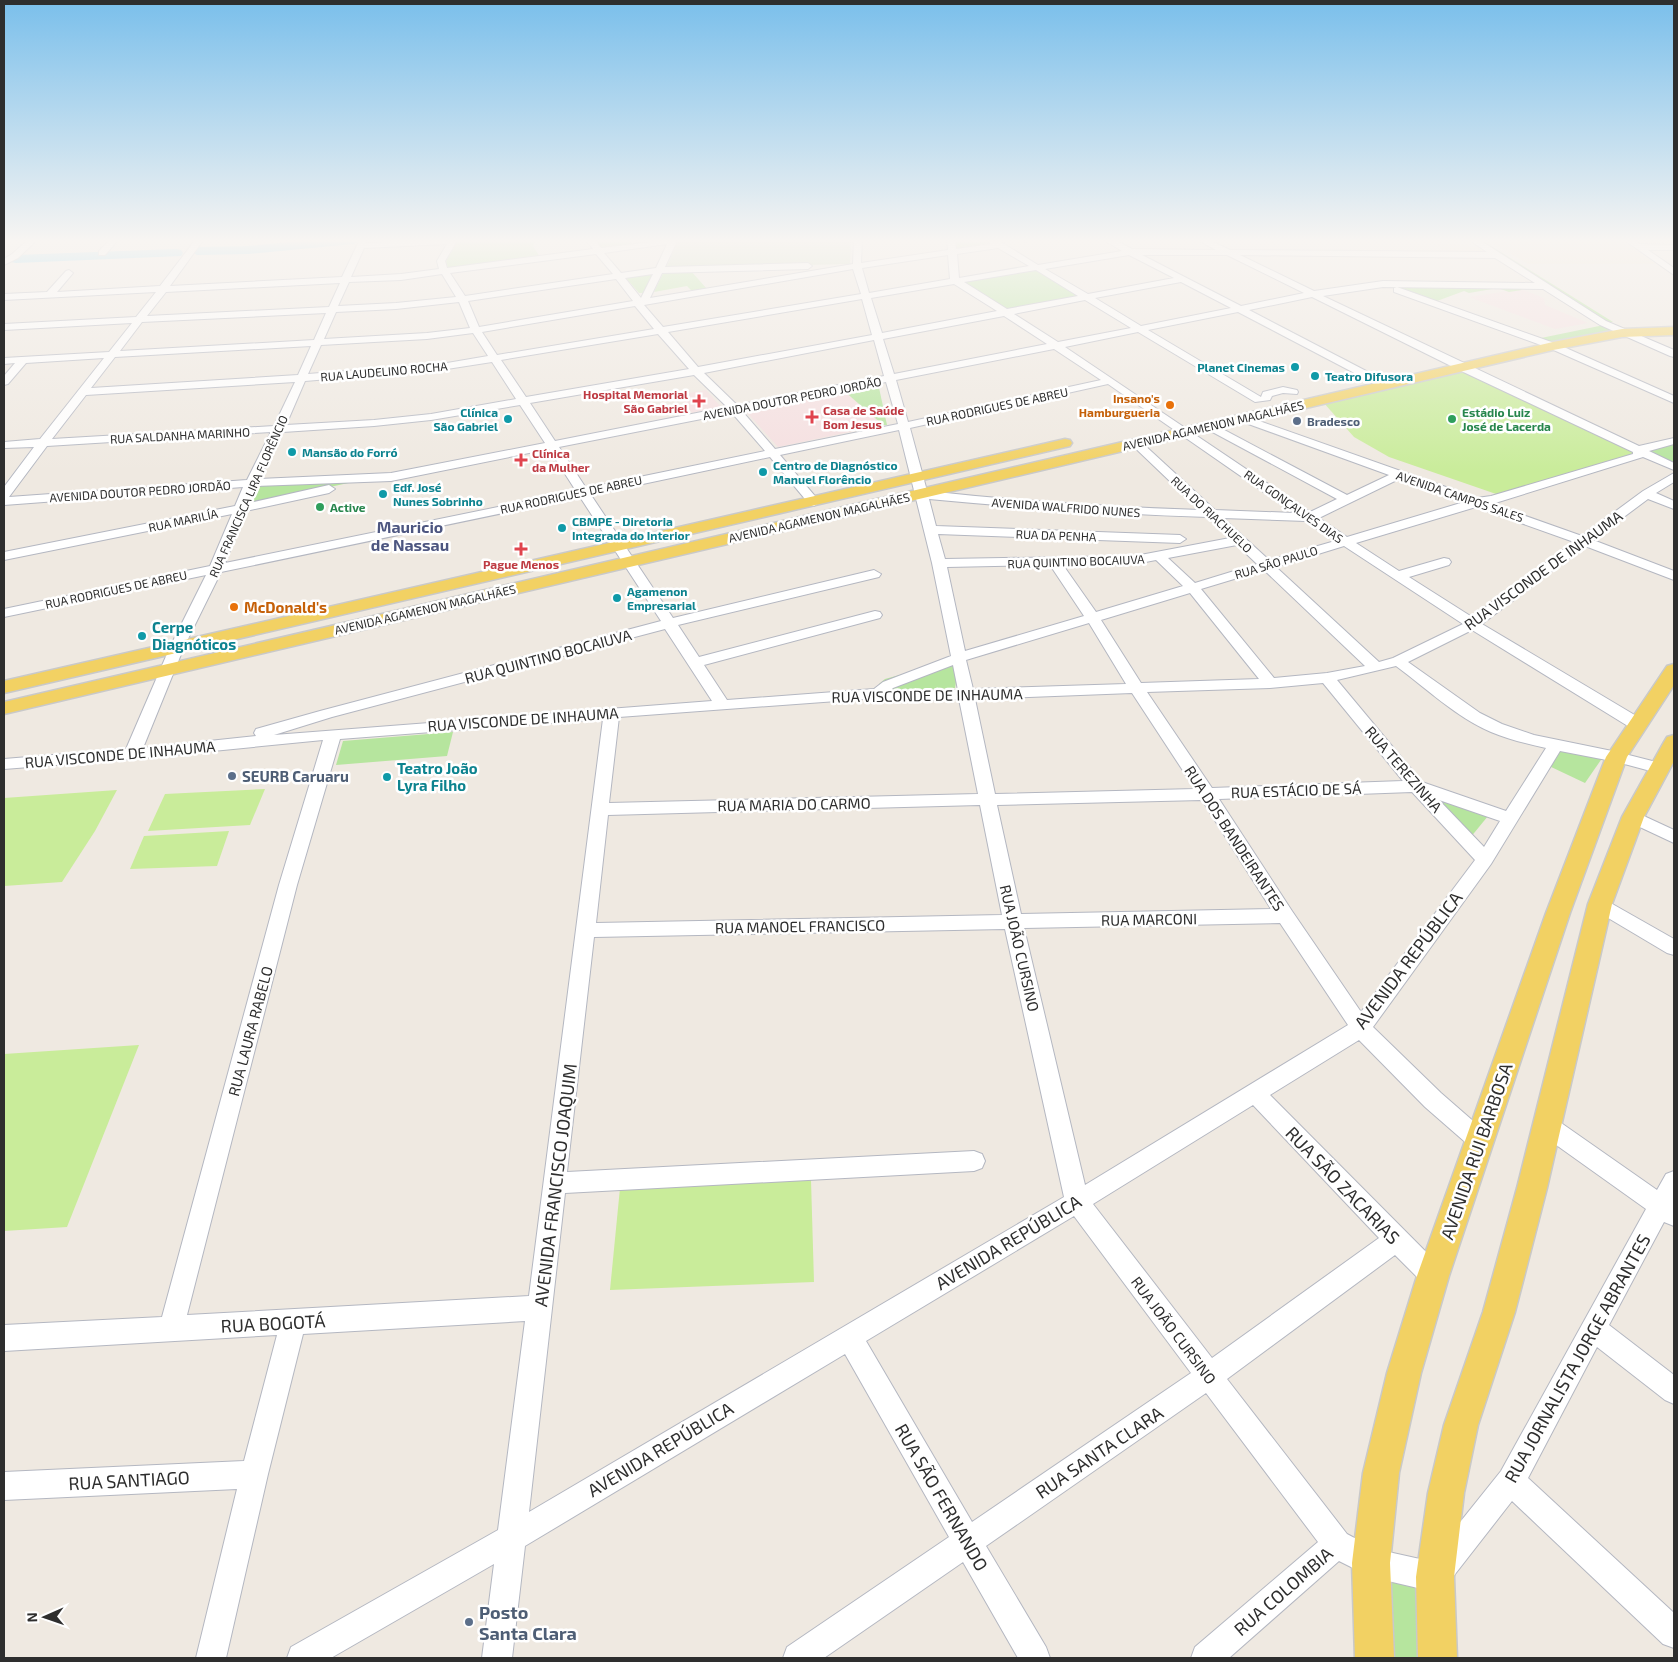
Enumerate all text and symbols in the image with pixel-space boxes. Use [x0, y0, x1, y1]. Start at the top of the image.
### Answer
street label: RUA LAUDELINO ROCHA [320, 358, 449, 384]
place label: Planet Cinemas [1197, 360, 1285, 374]
marker: Planet Cinemas [1289, 361, 1301, 373]
place label: Teatro Difusora [1325, 369, 1413, 383]
marker: Teatro Difusora [1309, 370, 1321, 382]
street label: AVENIDA DOUTOR PEDRO JORDÃO [701, 374, 883, 422]
street label: RUA RODRIGUES DE ABREU [925, 384, 1069, 428]
place label: Hospital Memorial São Gabriel [583, 387, 688, 415]
place label: Insano's Hamburgueria [1079, 391, 1160, 419]
marker: Hospital Memorial São Gabriel [692, 394, 706, 408]
street label: AVENIDA AGAMENON MAGALHÃES [1121, 397, 1305, 453]
marker: Insano's Hamburgueria [1164, 399, 1176, 411]
place label: Casa de Saúde Bom Jesus [823, 403, 904, 431]
place label: Clínica São Gabriel [434, 405, 498, 433]
place label: Estádio Luiz José de Lacerda [1462, 405, 1551, 433]
marker: Casa de Saúde Bom Jesus [805, 410, 819, 424]
street label: RUA FRANCISCA LIRA FLORÊNCIO [206, 413, 290, 579]
marker: Clínica São Gabriel [502, 413, 514, 425]
marker: Estádio Luiz José de Lacerda [1446, 413, 1458, 425]
place label: Bradesco [1307, 414, 1360, 428]
marker: Bradesco [1291, 415, 1303, 427]
street label: RUA SALDANHA MARINHO [110, 424, 250, 446]
place label: Mansão do Forró [302, 445, 398, 459]
marker: Mansão do Forró [286, 446, 298, 458]
place label: Clínica da Mulher [532, 446, 590, 474]
marker: Clínica da Mulher [514, 453, 528, 467]
place label: Centro de Diagnóstico Manuel Florêncio [773, 458, 898, 486]
marker: Centro de Diagnóstico Manuel Florêncio [757, 466, 769, 478]
street label: RUA GONÇALVES DIAS [1241, 467, 1346, 546]
street label: AVENIDA CAMPOS SALES [1395, 468, 1526, 524]
street label: RUA RODRIGUES DE ABREU [499, 472, 643, 516]
street label: RUA DO RIACHUELO [1169, 473, 1255, 555]
street label: AVENIDA DOUTOR PEDRO JORDÃO [49, 478, 231, 504]
place label: Edf. José Nunes Sobrinho [393, 480, 483, 508]
marker: Edf. José Nunes Sobrinho [377, 488, 389, 500]
street label: AVENIDA AGAMENON MAGALHÃES [727, 489, 911, 545]
street label: AVENIDA WALFRIDO NUNES [991, 495, 1141, 519]
place label: Active [330, 500, 366, 514]
marker: Active [314, 501, 326, 513]
street label: RUA MARILÍA [147, 506, 219, 534]
street label: RUA VISCONDE DE INHAUMA [1460, 506, 1626, 634]
place label: CBMPE - Diretoria Integrada do Interior [572, 514, 690, 542]
district label: Mauricio de Nassau [371, 517, 449, 554]
marker: CBMPE - Diretoria Integrada do Interior [556, 522, 568, 534]
street label: RUA DA PENHA [1015, 527, 1097, 543]
marker: Pague Menos [515, 543, 527, 555]
street label: RUA SÃO PAULO [1233, 543, 1319, 581]
street label: RUA QUINTINO BOCAIUVA [1007, 552, 1145, 571]
place label: Pague Menos [483, 557, 559, 571]
street label: RUA RODRIGUES DE ABREU [44, 567, 188, 611]
street label: AVENIDA AGAMENON MAGALHÃES [333, 581, 517, 637]
place label: Agamenon Empresarial [627, 584, 696, 612]
marker: Agamenon Empresarial [611, 592, 623, 604]
place label: McDonald's [244, 598, 327, 616]
marker: McDonald's [228, 601, 240, 613]
place label: Cerpe Diagnóticos [152, 618, 236, 653]
street label: RUA QUINTINO BOCAIUVA [463, 625, 634, 688]
marker: Cerpe Diagnóticos [136, 630, 148, 642]
street label: RUA VISCONDE DE INHAUMA [831, 684, 1023, 706]
street label: RUA VISCONDE DE INHAUMA [427, 703, 620, 735]
street label: RUA TEREZINHA [1362, 722, 1447, 816]
street label: RUA VISCONDE DE INHAUMA [24, 737, 217, 771]
place label: Teatro João Lyra Filho [397, 759, 478, 795]
street label: RUA DOS BANDEIRANTES [1181, 762, 1289, 914]
place label: SEURB Caruaru [242, 767, 349, 785]
marker: SEURB Caruaru [226, 770, 238, 782]
marker: Teatro João Lyra Filho [381, 771, 393, 783]
street label: RUA ESTÁCIO DE SÁ [1230, 779, 1362, 801]
street label: RUA MARIA DO CARMO [717, 794, 871, 814]
street label: RUA JOÃO CURSINO [997, 883, 1043, 1013]
street label: AVENIDA REPÚBLICA [1349, 886, 1467, 1033]
street label: RUA MARCONI [1101, 909, 1197, 929]
street label: RUA MANOEL FRANCISCO [715, 916, 885, 936]
street label: RUA LAURA RABELO [224, 964, 276, 1098]
street label: AVENIDA RUI BARBOSA [1435, 1059, 1517, 1242]
street label: AVENIDA FRANCISCO JOAQUIM [529, 1062, 581, 1308]
street label: RUA SÃO ZACARIAS [1281, 1122, 1405, 1248]
street label: AVENIDA REPÚBLICA [931, 1189, 1086, 1294]
street label: RUA JORNALISTA JORGE ABRANTES [1499, 1230, 1655, 1486]
street label: RUA JOÃO CURSINO [1128, 1273, 1220, 1387]
street label: RUA BOGOTÁ [220, 1309, 327, 1337]
street label: AVENIDA REPÚBLICA [583, 1396, 738, 1501]
street label: RUA SANTA CLARA [1031, 1401, 1168, 1503]
street label: RUA SÃO FERNANDO [891, 1419, 993, 1575]
street label: RUA SANTIAGO [68, 1466, 190, 1494]
street label: RUA COLOMBIA [1229, 1542, 1338, 1640]
north arrow [20, 1592, 70, 1642]
place label: Posto Santa Clara [479, 1601, 577, 1644]
text: N [23, 1612, 40, 1623]
marker: Posto Santa Clara [463, 1616, 475, 1628]

